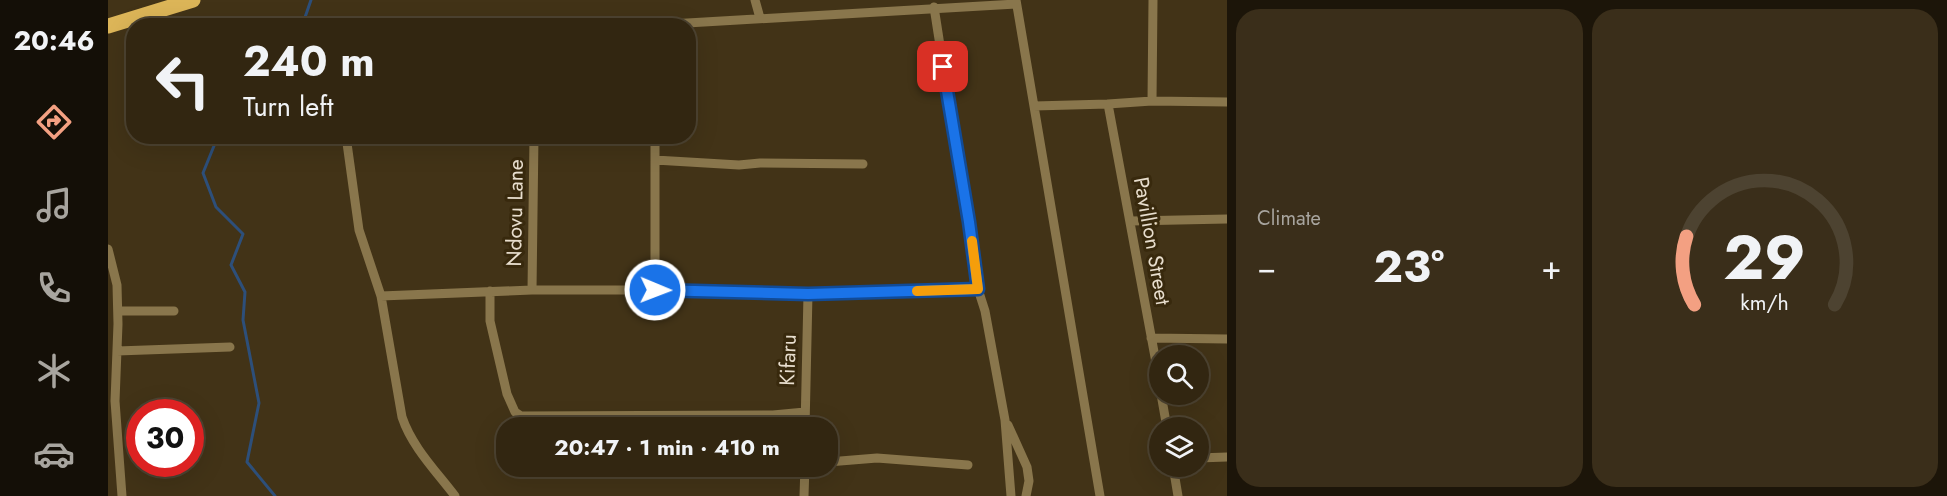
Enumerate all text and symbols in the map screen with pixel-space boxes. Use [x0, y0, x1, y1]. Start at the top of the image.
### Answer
text: 20:46 [13, 21, 95, 60]
text: 240 m [243, 31, 375, 92]
pin [917, 41, 968, 92]
icon: left [144, 42, 222, 120]
icon: arrive [926, 50, 959, 83]
text: Turn left [243, 87, 333, 126]
icon: directions [33, 101, 75, 143]
street label: Ndovu Lane [499, 159, 531, 267]
street label: Pavillion Street [1126, 175, 1178, 307]
icon: music [33, 184, 75, 226]
text: Climate [1257, 204, 1321, 233]
text: 29 [1723, 212, 1806, 302]
text: 23° [1373, 234, 1444, 299]
text: − [1257, 244, 1276, 291]
text: + [1541, 244, 1562, 291]
position arrow [623, 258, 687, 322]
icon: phone [33, 267, 75, 309]
text: km/h [1741, 287, 1789, 318]
street label: Kifaru [772, 334, 804, 386]
map controls [1149, 345, 1209, 477]
button: search [1149, 345, 1209, 405]
icon: climate [33, 350, 75, 392]
speed limit sign: 30 [126, 399, 204, 477]
button: layers [1149, 417, 1209, 477]
text: 20:47 · 1 min · 410 m [554, 431, 780, 463]
icon: car [33, 433, 75, 475]

